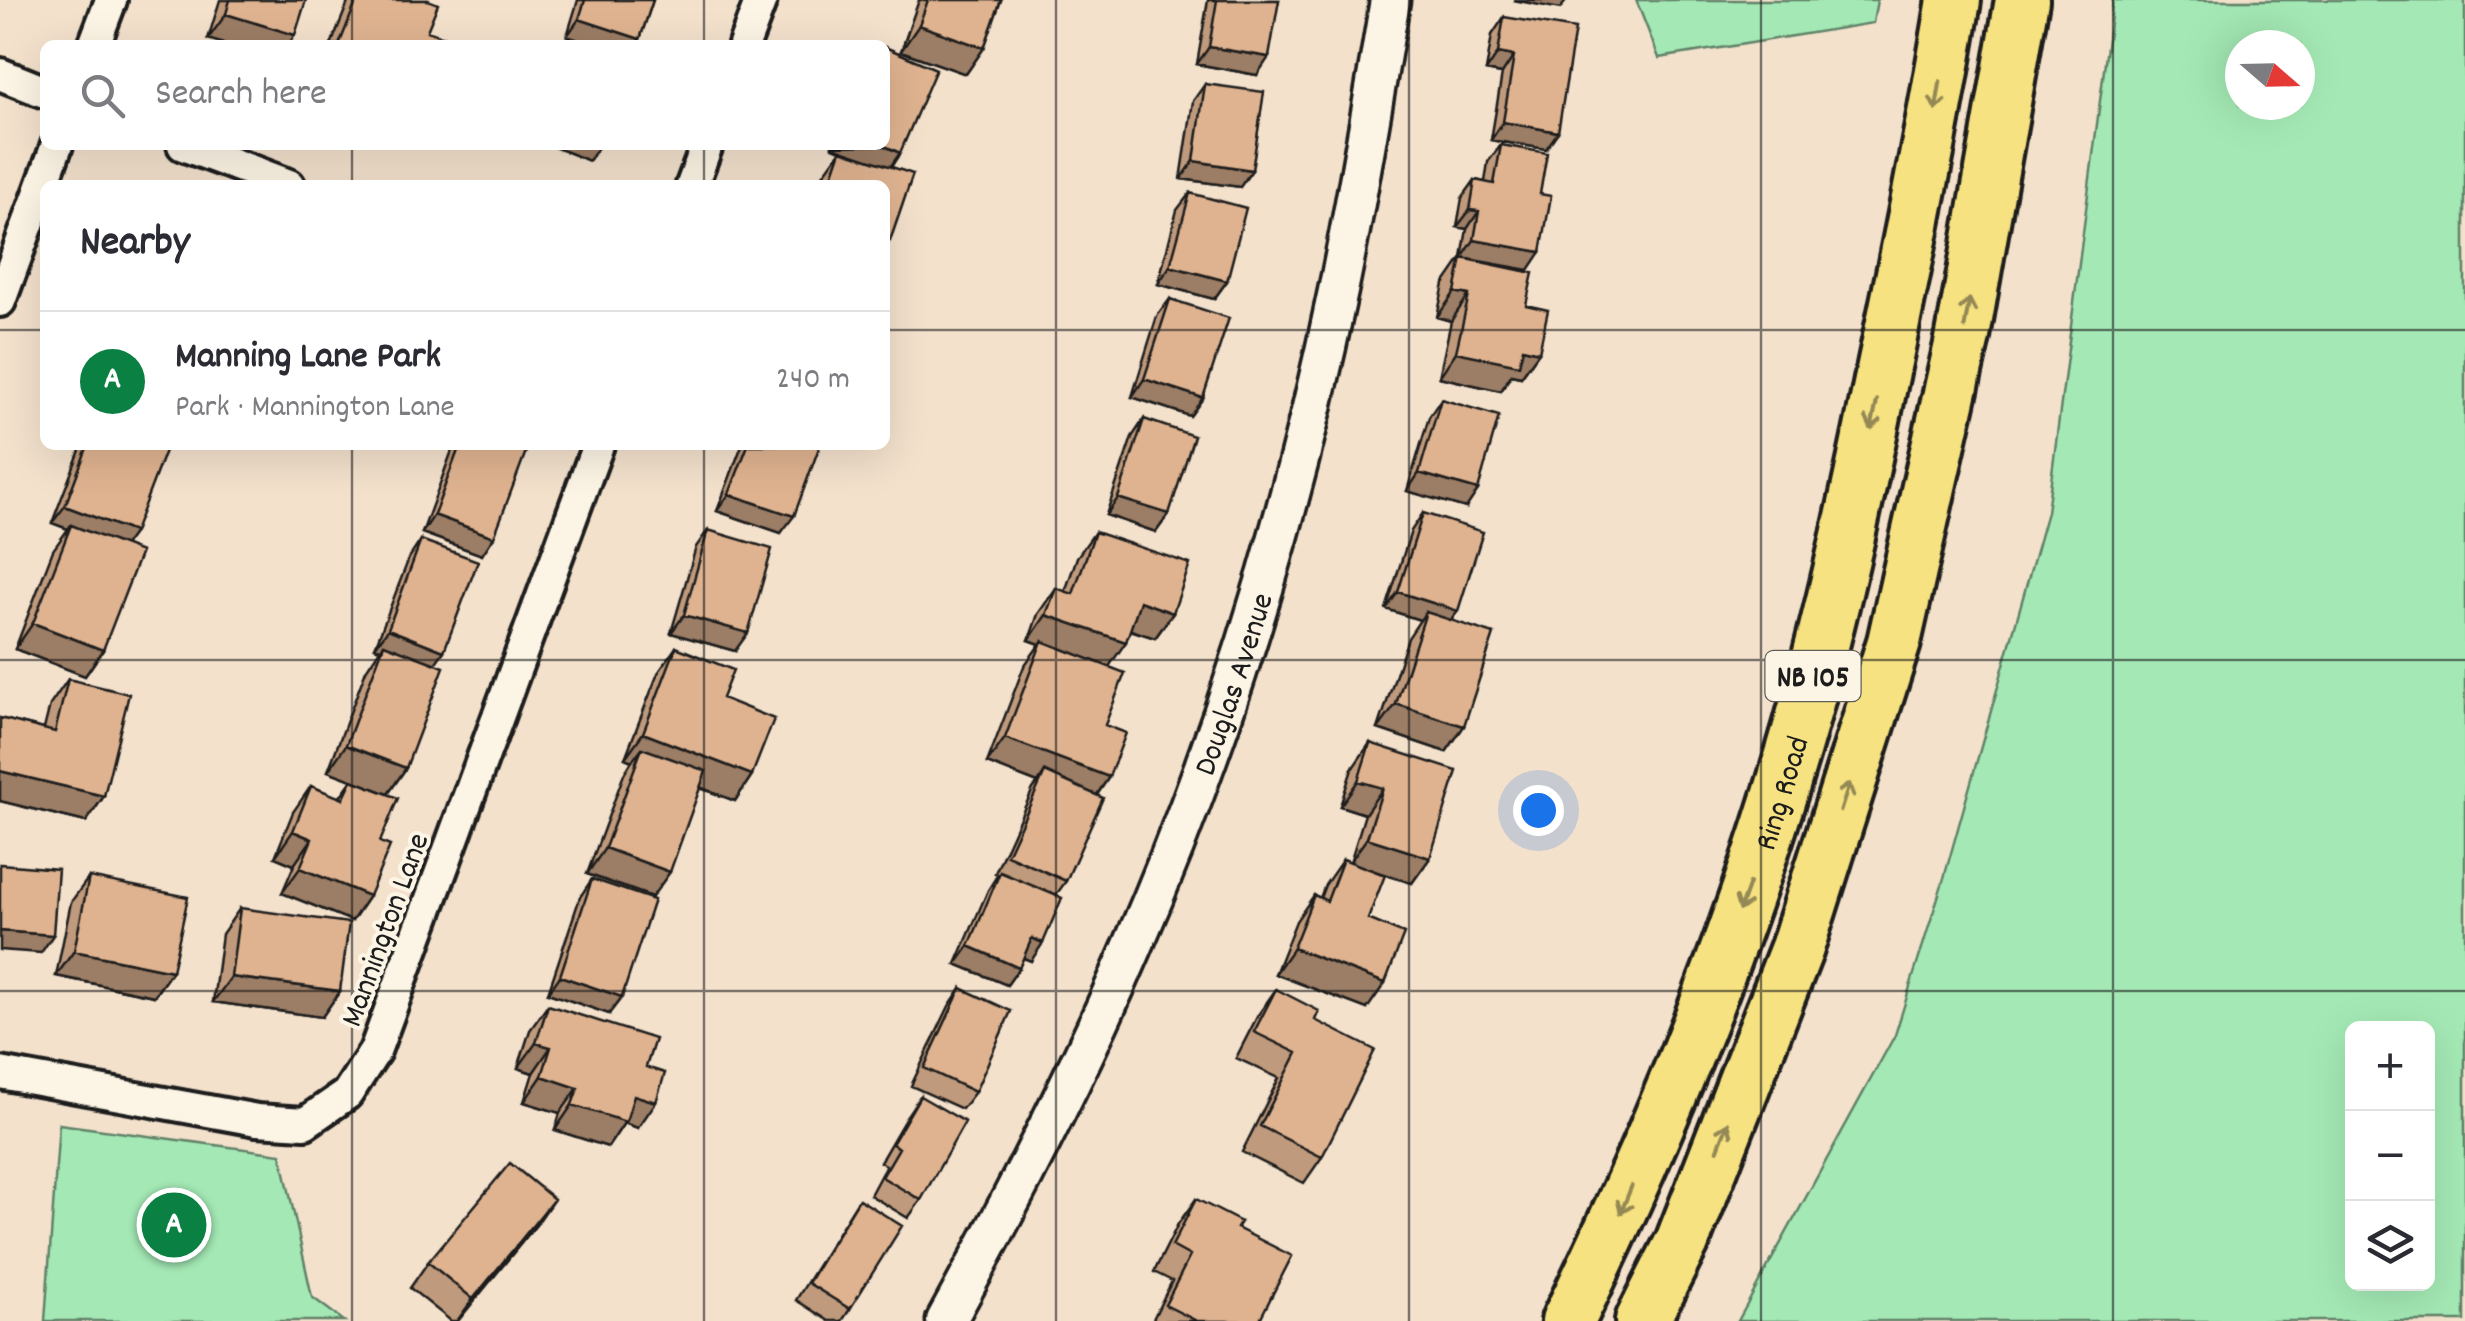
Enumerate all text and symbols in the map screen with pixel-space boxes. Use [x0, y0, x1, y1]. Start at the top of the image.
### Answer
north arrow [2225, 30, 2315, 120]
search box [40, 40, 890, 150]
icon: search [75, 68, 130, 123]
text: Search here [155, 68, 327, 123]
one-way arrow [1929, 80, 1947, 112]
text: Nearby [80, 215, 190, 275]
one-way arrow [1958, 297, 1977, 329]
text: Manning Lane Park [175, 331, 441, 386]
text: A [104, 358, 121, 404]
text: 240 m [776, 358, 850, 404]
text: Park · Mannington Lane [175, 386, 455, 432]
one-way arrow [1864, 398, 1883, 430]
street label: Douglas Avenue [1185, 588, 1288, 783]
road number: NB 105 [1766, 651, 1860, 701]
street label: Ring Road [1746, 731, 1824, 857]
one-way arrow [1837, 782, 1855, 813]
your location [1513, 785, 1564, 836]
street label: Mannington Lane [331, 827, 444, 1034]
one-way arrow [1734, 881, 1752, 912]
map controls [2345, 1021, 2435, 1291]
button: + [2345, 1021, 2435, 1111]
button: − [2345, 1111, 2435, 1201]
one-way arrow [1716, 1121, 1734, 1151]
one-way arrow [1615, 1184, 1633, 1214]
pin: A [142, 1188, 206, 1262]
button: layers [2345, 1201, 2435, 1291]

